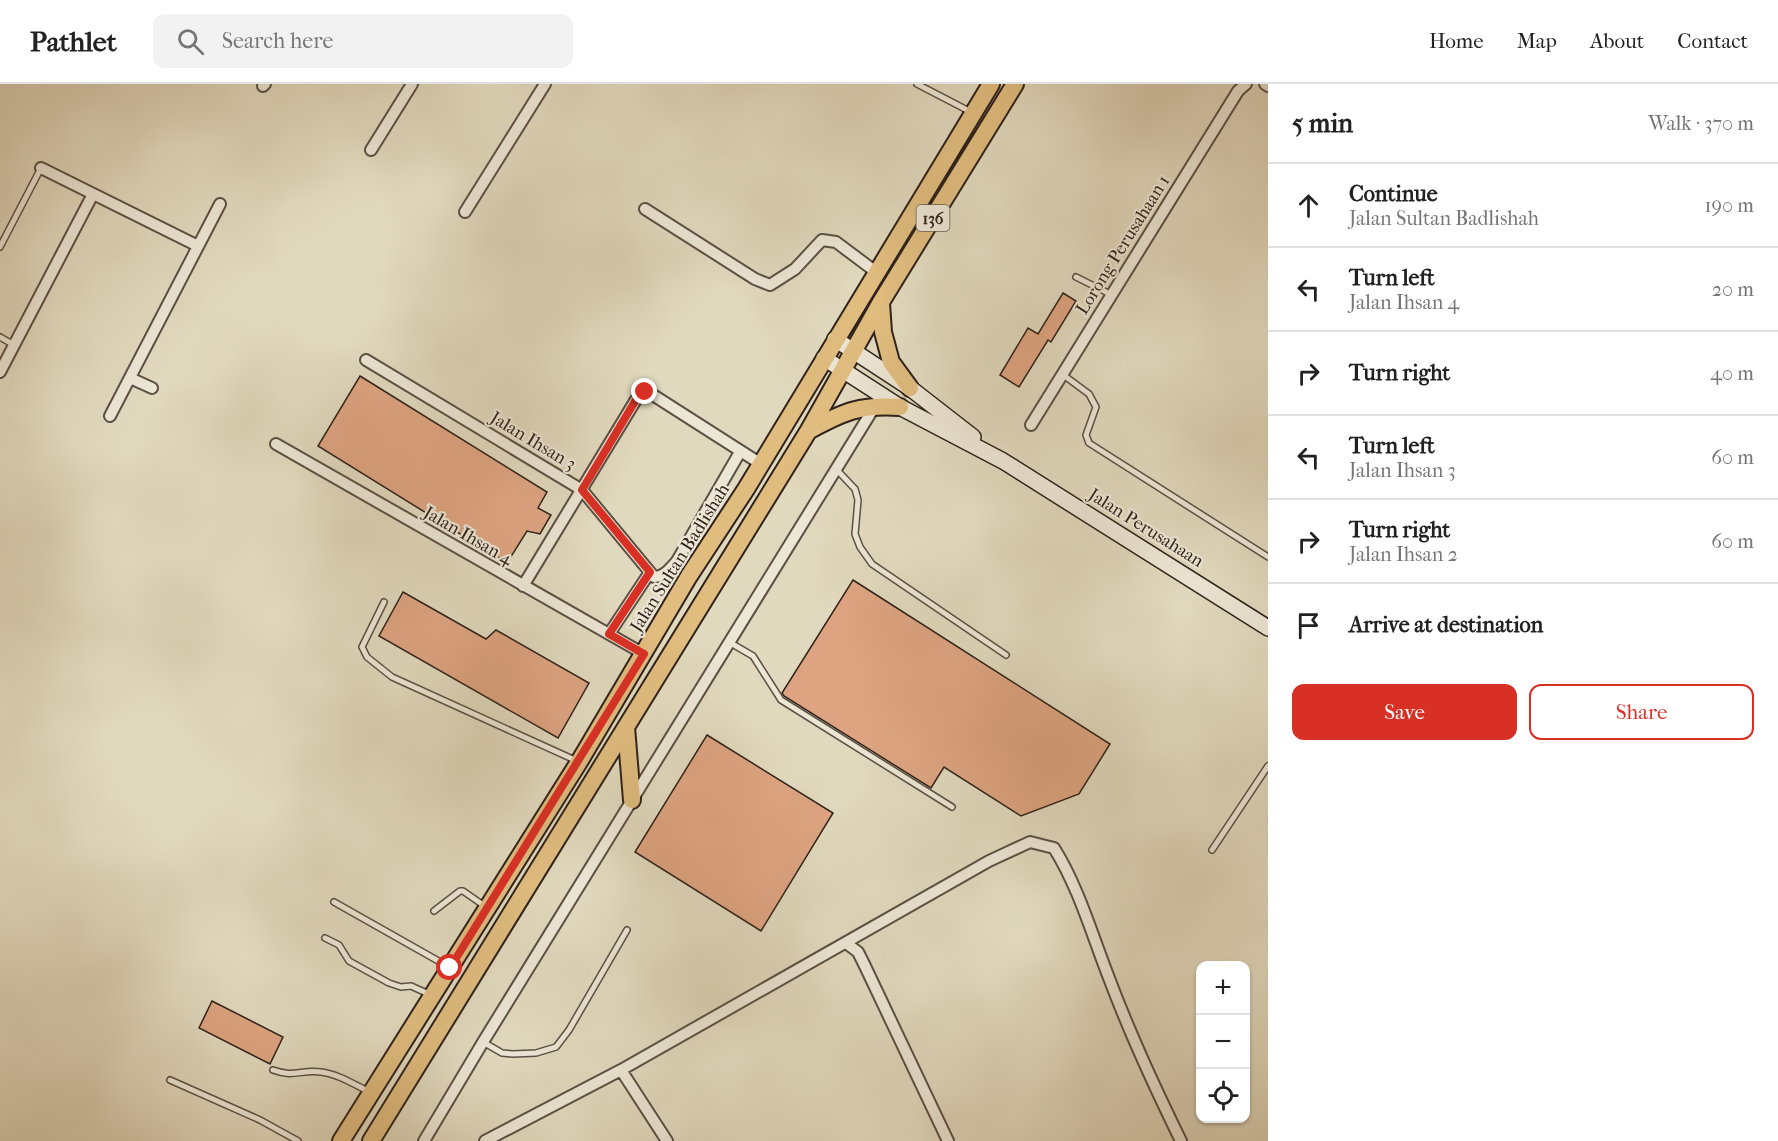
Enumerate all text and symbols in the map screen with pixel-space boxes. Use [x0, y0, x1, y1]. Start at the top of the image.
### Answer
search box [153, 14, 573, 68]
text: Pathlet [30, 25, 117, 58]
icon: search [174, 25, 207, 58]
text: Search here [222, 28, 333, 54]
text: Home [1429, 29, 1484, 53]
text: Map [1517, 29, 1557, 53]
text: About [1590, 29, 1644, 53]
text: Contact [1677, 29, 1748, 53]
text: 5 min [1292, 108, 1353, 139]
text: Walk · 370 m [1648, 112, 1754, 135]
street label: Lorong Perusahaan 1 [1072, 172, 1174, 318]
text: Continue [1349, 181, 1438, 207]
icon: ahead [1292, 189, 1325, 222]
text: 190 m [1704, 194, 1754, 217]
road number: 136 [916, 205, 950, 231]
text: Jalan Sultan Badlishah [1349, 207, 1539, 230]
text: Turn left [1349, 265, 1435, 291]
icon: left [1292, 273, 1325, 306]
text: 20 m [1712, 278, 1754, 301]
text: Jalan Ihsan 4 [1349, 291, 1459, 314]
icon: right [1292, 357, 1325, 390]
text: Turn right [1349, 360, 1450, 386]
text: 40 m [1710, 362, 1754, 385]
route end [631, 378, 657, 404]
street label: Jalan Ihsan 3 [485, 406, 580, 475]
text: Turn left [1349, 433, 1435, 459]
icon: left [1292, 441, 1325, 474]
text: 60 m [1711, 446, 1754, 469]
text: Jalan Ihsan 3 [1349, 459, 1456, 482]
street label: Jalan Sultan Badlishah [625, 480, 734, 638]
street label: Jalan Perusahaan [1083, 483, 1208, 572]
street label: Jalan Ihsan 4 [418, 501, 517, 570]
text: Turn right [1349, 517, 1450, 543]
icon: right [1292, 525, 1325, 558]
text: 60 m [1711, 530, 1754, 553]
text: Jalan Ihsan 2 [1349, 543, 1458, 566]
icon: arrive [1292, 609, 1325, 642]
text: Arrive at destination [1349, 612, 1543, 638]
button: Save [1292, 684, 1517, 740]
button: Share [1529, 684, 1754, 740]
route start [436, 954, 462, 980]
map controls [1196, 961, 1250, 1123]
button: + [1196, 961, 1250, 1015]
button: − [1196, 1015, 1250, 1069]
button: locate [1196, 1069, 1250, 1123]

